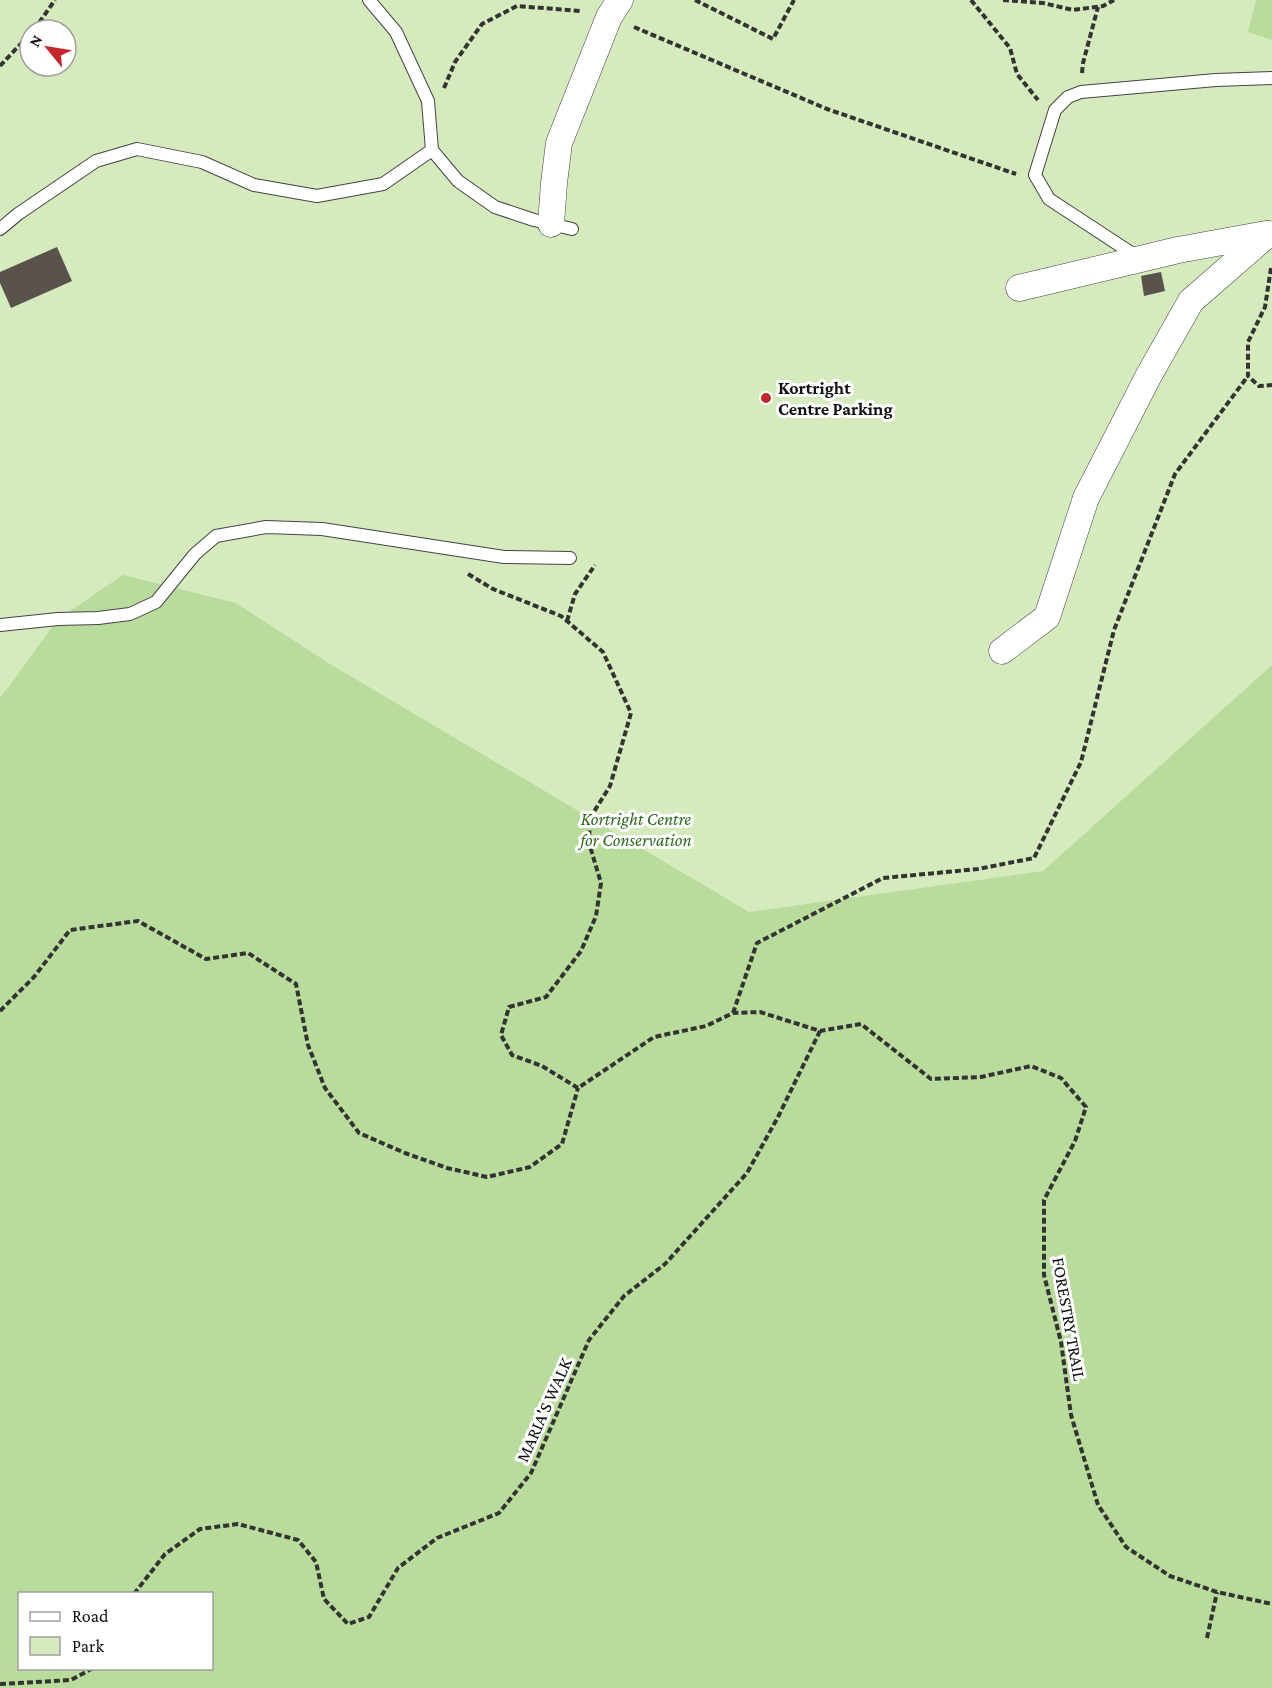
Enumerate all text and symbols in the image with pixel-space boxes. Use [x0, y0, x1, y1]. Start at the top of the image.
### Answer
north arrow [18, 18, 78, 78]
text: N [25, 32, 46, 50]
place label: Kortright Centre Parking [778, 378, 893, 419]
marker: Kortright Centre Parking [759, 391, 773, 405]
park label: Kortright Centre for Conservation [577, 809, 692, 850]
street label: FORESTRY TRAIL [1048, 1256, 1090, 1382]
street label: MARIA'S WALK [512, 1354, 576, 1465]
legend [18, 1592, 213, 1670]
text: Road [72, 1606, 109, 1626]
text: Park [72, 1636, 104, 1656]

